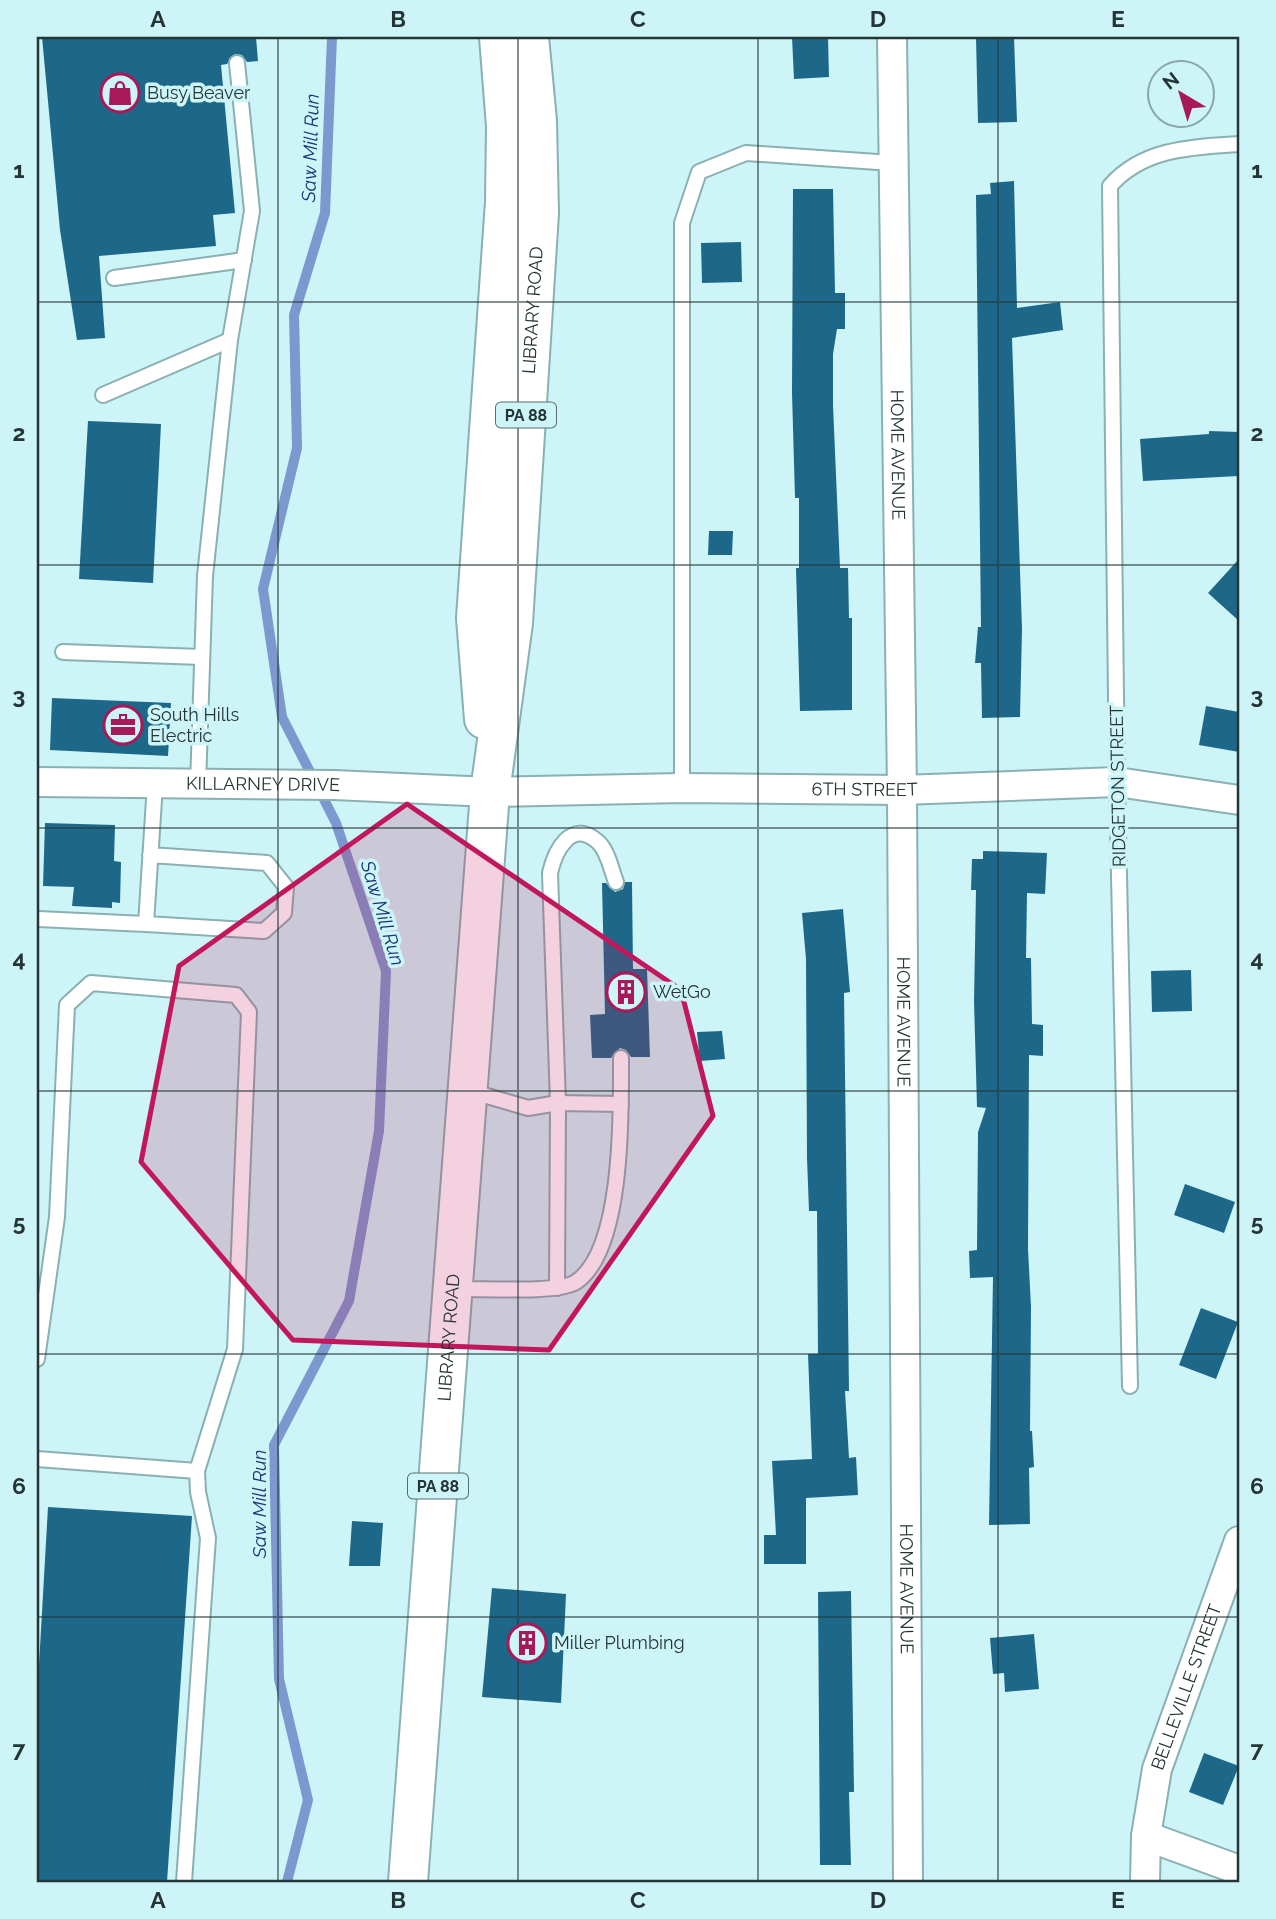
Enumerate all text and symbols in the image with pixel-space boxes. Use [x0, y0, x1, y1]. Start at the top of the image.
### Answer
text: A [150, 5, 166, 32]
text: B [390, 5, 406, 32]
text: C [630, 5, 646, 32]
text: D [870, 5, 886, 32]
text: E [1111, 5, 1125, 32]
north arrow [1146, 60, 1216, 130]
text: N [1158, 67, 1183, 94]
shop icon: Busy Beaver [99, 72, 141, 114]
place label: Busy Beaver [147, 82, 251, 103]
water label: Saw Mill Run [297, 93, 323, 204]
text: 1 [13, 156, 25, 183]
text: 1 [1251, 156, 1263, 183]
street label: LIBRARY ROAD [518, 246, 547, 375]
street label: HOME AVENUE [887, 390, 909, 520]
road number: PA 88 [496, 402, 556, 428]
text: 2 [13, 419, 25, 446]
text: 2 [1251, 419, 1263, 446]
text: 3 [13, 682, 25, 709]
text: 3 [1251, 682, 1263, 709]
office icon: South Hills Electric [102, 704, 144, 746]
place label: South Hills Electric [150, 704, 239, 746]
street label: RIDGETON STREET [1106, 705, 1129, 867]
street label: KILLARNEY DRIVE [186, 773, 340, 795]
street label: 6TH STREET [812, 778, 918, 800]
water label: Saw Mill Run [356, 857, 409, 968]
text: 4 [12, 945, 26, 972]
text: 4 [1250, 945, 1264, 972]
street label: HOME AVENUE [893, 957, 915, 1087]
building icon: WetGo [605, 971, 647, 1013]
place label: WetGo [653, 981, 711, 1002]
text: 5 [13, 1209, 26, 1236]
text: 5 [1251, 1209, 1264, 1236]
street label: LIBRARY ROAD [433, 1273, 464, 1402]
water label: Saw Mill Run [248, 1450, 270, 1559]
text: 6 [12, 1472, 26, 1499]
text: 6 [1250, 1472, 1264, 1499]
road number: PA 88 [408, 1474, 468, 1498]
street label: HOME AVENUE [896, 1524, 918, 1654]
street label: BELLEVILLE STREET [1147, 1601, 1225, 1773]
building icon: Miller Plumbing [506, 1622, 548, 1664]
place label: Miller Plumbing [554, 1632, 685, 1653]
text: 7 [13, 1735, 26, 1762]
text: 7 [1251, 1735, 1264, 1762]
text: A [150, 1886, 166, 1913]
text: B [390, 1886, 406, 1913]
text: C [630, 1886, 646, 1913]
text: D [870, 1886, 886, 1913]
text: E [1111, 1886, 1125, 1913]

